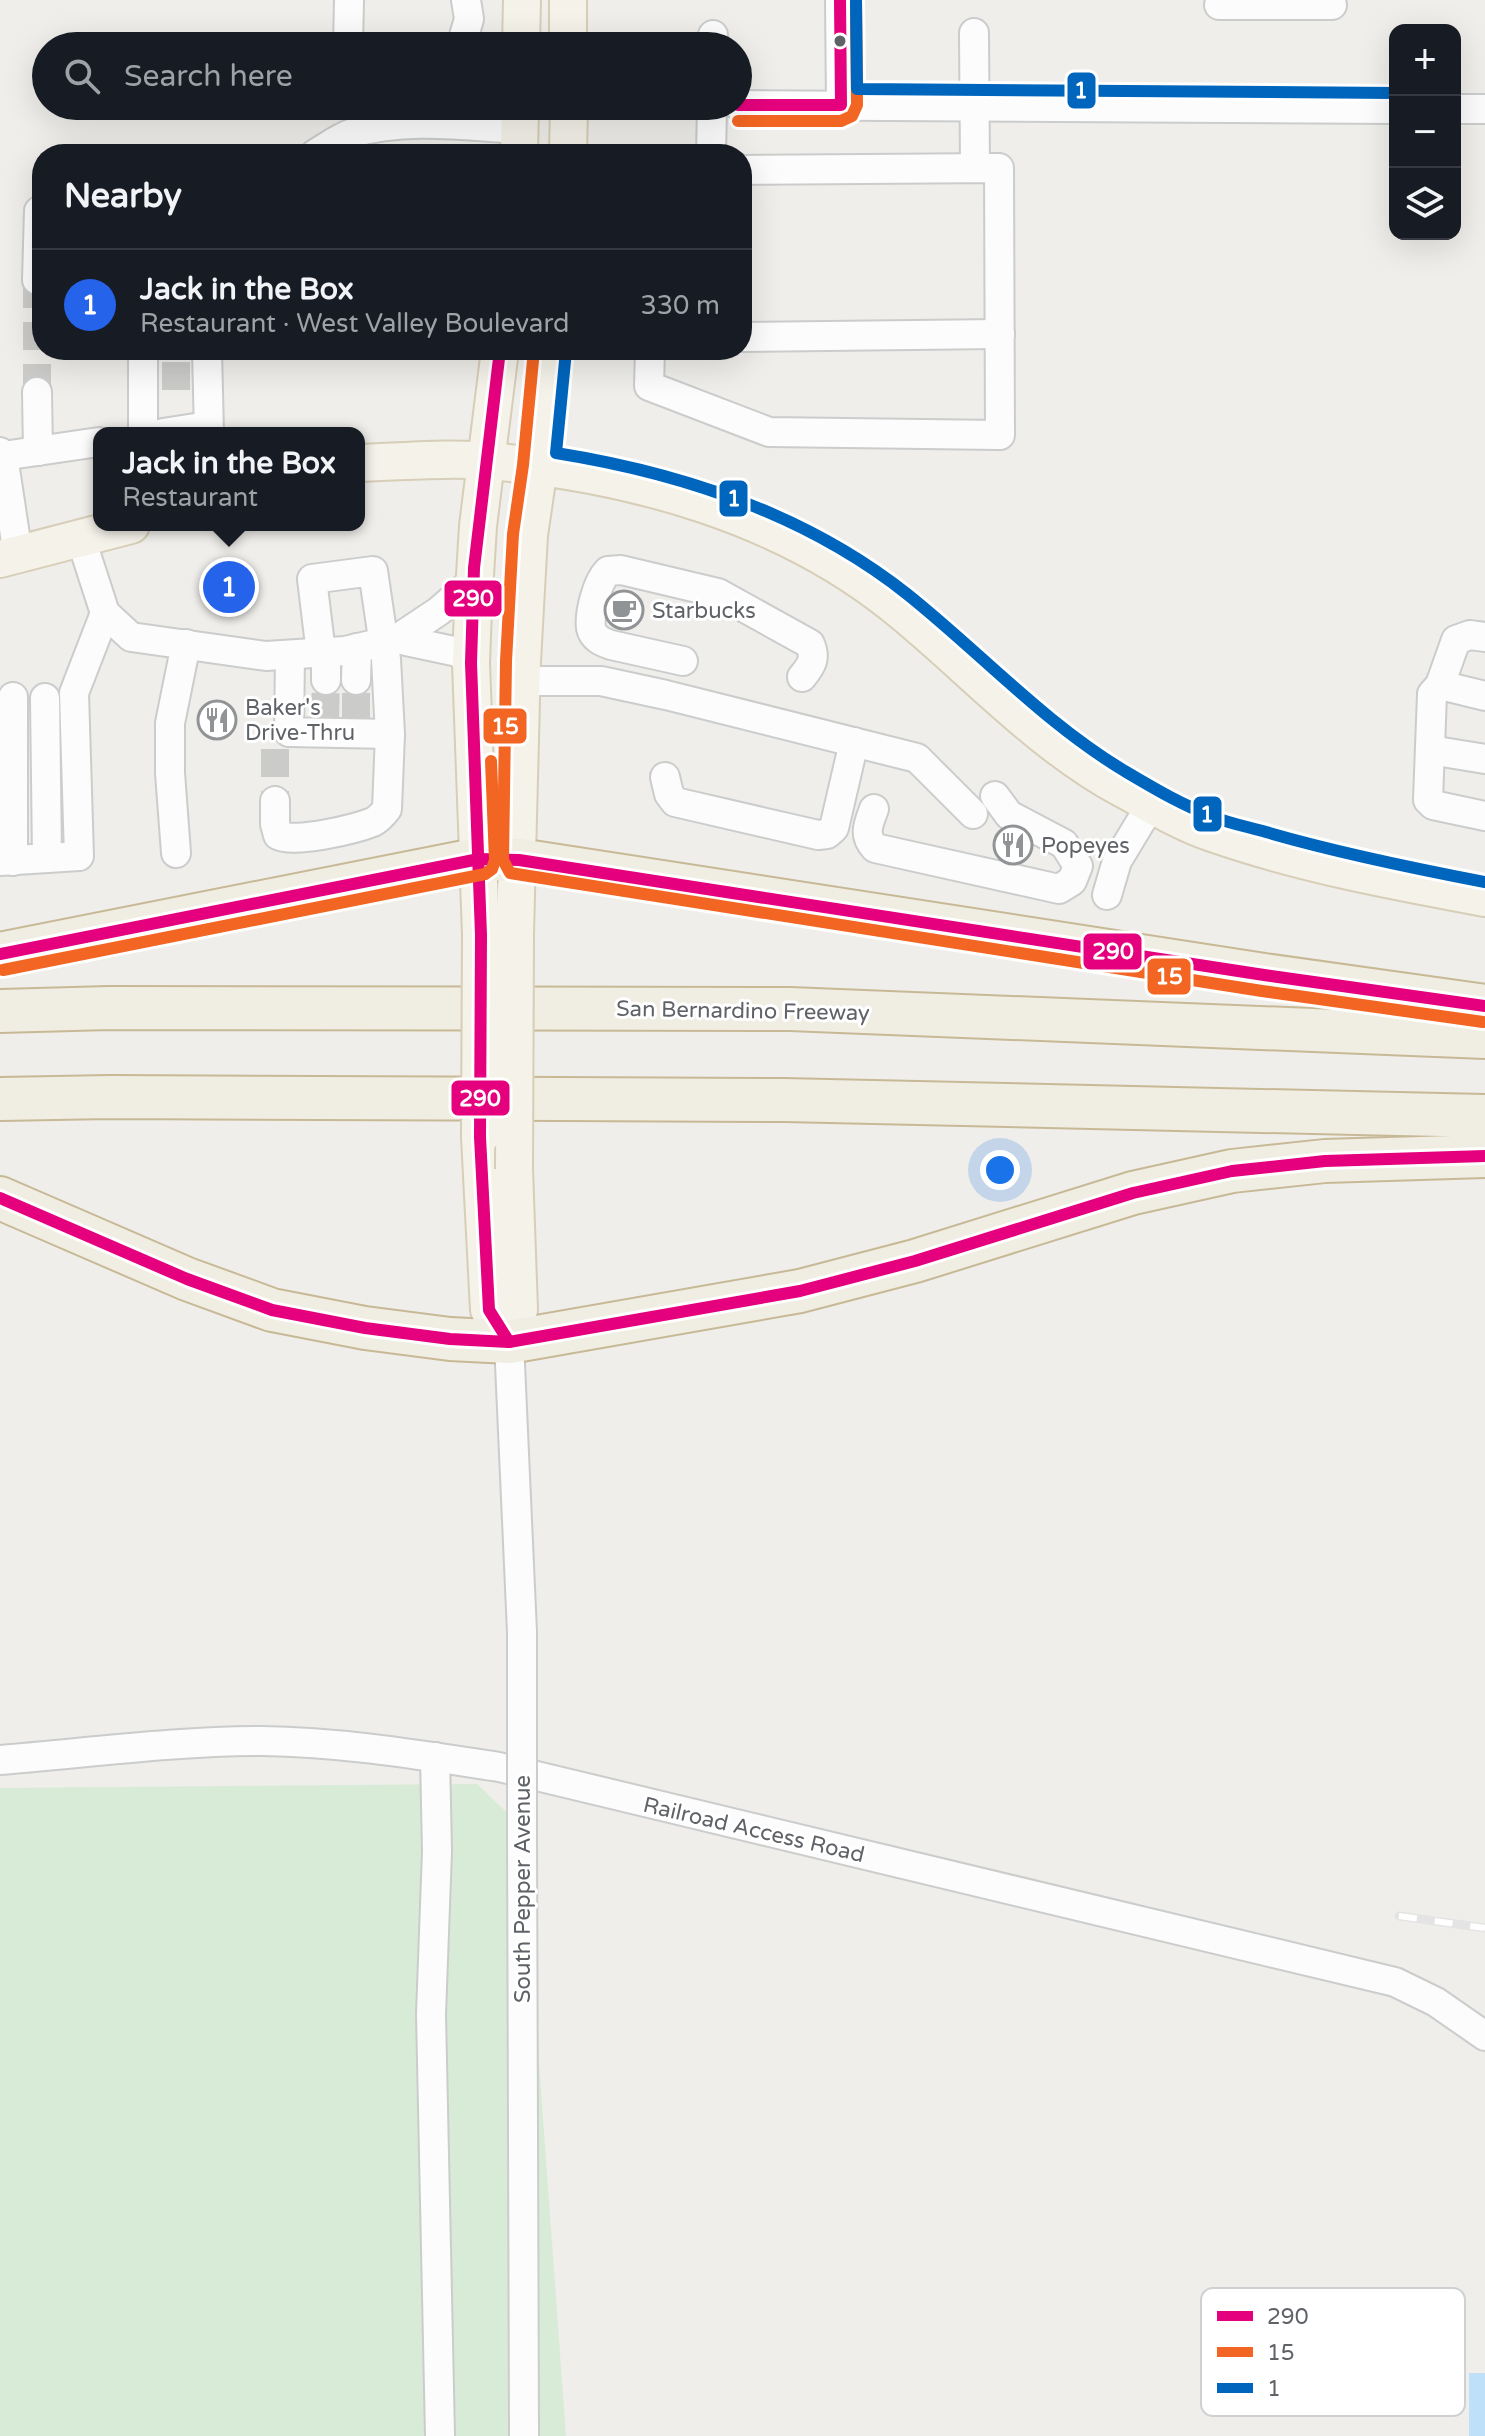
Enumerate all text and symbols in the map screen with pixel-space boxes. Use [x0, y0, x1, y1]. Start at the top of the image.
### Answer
map controls [1389, 24, 1461, 240]
button: + [1389, 24, 1461, 96]
search box [32, 32, 752, 120]
unlabelled marker [832, 33, 848, 49]
icon: search [60, 54, 104, 98]
text: Search here [124, 58, 293, 95]
line badge: 1 [1066, 71, 1097, 110]
text: 1 [1074, 78, 1088, 104]
button: − [1389, 96, 1461, 168]
button: layers [1389, 168, 1461, 240]
text: Nearby [64, 176, 182, 217]
text: Jack in the Box [140, 271, 354, 308]
text: 1 [82, 290, 98, 321]
text: 330 m [640, 290, 720, 321]
text: Restaurant · West Valley Boulevard [140, 308, 569, 339]
popup [93, 427, 365, 531]
text: Jack in the Box [122, 445, 336, 482]
line badge: 1 [718, 479, 749, 518]
text: Restaurant [122, 482, 258, 513]
text: 1 [727, 486, 741, 512]
pin: 1 [203, 557, 255, 617]
line badge: 290 [443, 579, 503, 618]
text: 290 [452, 586, 494, 612]
cafe icon: Starbucks [603, 589, 645, 631]
place label: Starbucks [652, 598, 756, 624]
place label: Baker's Drive-Thru [245, 695, 355, 746]
restaurant icon: Baker's Drive-Thru [196, 699, 238, 741]
line badge: 15 [482, 707, 528, 745]
text: 15 [491, 714, 519, 740]
line badge: 1 [1192, 795, 1223, 833]
text: 1 [1200, 802, 1214, 828]
restaurant icon: Popeyes [992, 824, 1034, 866]
place label: Popeyes [1041, 833, 1130, 859]
line badge: 290 [1082, 932, 1143, 971]
text: 290 [1092, 939, 1134, 965]
line badge: 15 [1146, 957, 1192, 996]
text: 15 [1155, 964, 1183, 990]
street label: San Bernardino Freeway [616, 996, 870, 1026]
line badge: 290 [450, 1079, 511, 1117]
text: 290 [459, 1086, 501, 1112]
your location [980, 1150, 1020, 1190]
street label: South Pepper Avenue [510, 1775, 536, 2003]
street label: Railroad Access Road [641, 1792, 867, 1868]
legend [1201, 2288, 1465, 2416]
text: 290 [1267, 2304, 1308, 2330]
text: 15 [1267, 2340, 1295, 2366]
text: 1 [1267, 2376, 1281, 2402]

